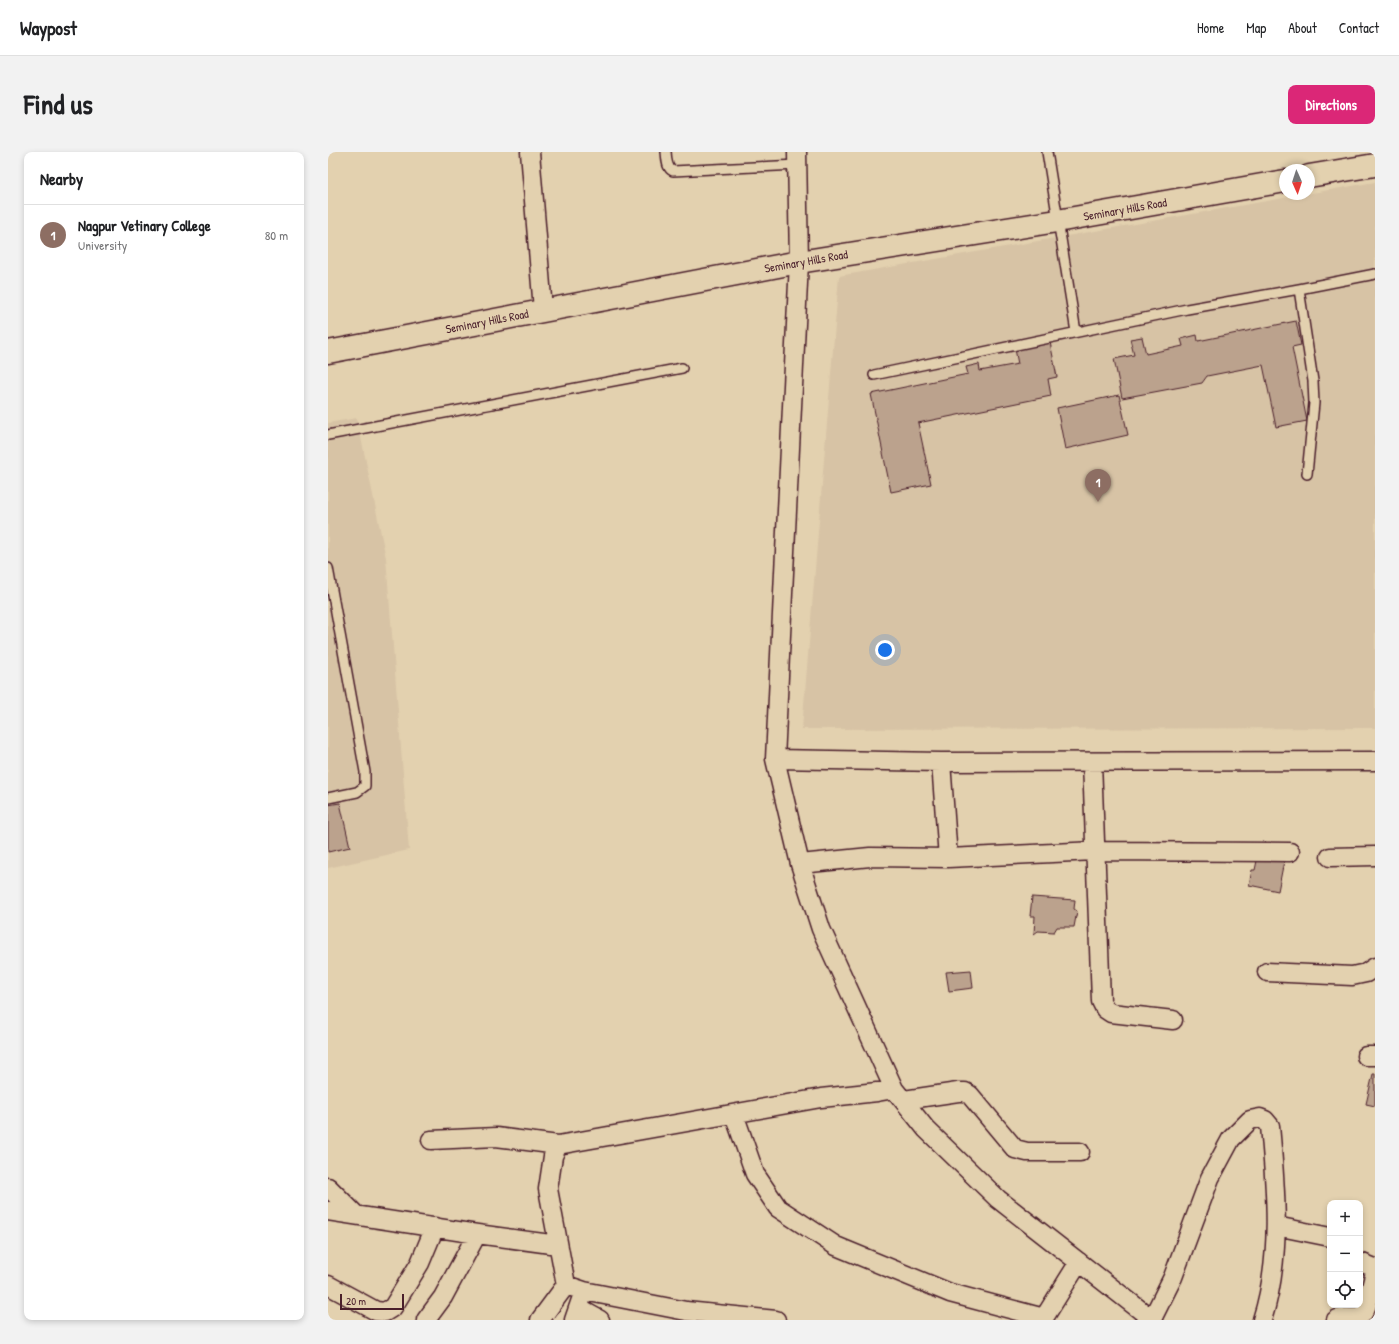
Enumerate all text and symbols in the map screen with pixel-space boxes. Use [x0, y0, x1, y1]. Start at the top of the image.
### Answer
text: Waypost [20, 15, 77, 41]
text: Home [1197, 18, 1224, 37]
text: Map [1246, 18, 1266, 37]
text: About [1288, 18, 1317, 37]
text: Contact [1339, 18, 1379, 37]
text: Find us [24, 85, 93, 123]
button: Directions [1288, 85, 1375, 124]
north arrow [1279, 164, 1315, 200]
text: Nearby [40, 167, 83, 190]
street label: Seminary Hills Road [1082, 193, 1168, 225]
text: Nagpur Vetinary College [78, 215, 211, 236]
text: 1 [51, 226, 55, 244]
text: 80 m [265, 226, 288, 244]
text: University [78, 236, 127, 254]
street label: Seminary Hills Road [763, 245, 849, 277]
street label: Seminary Hills Road [444, 305, 530, 337]
pin: 1 [1085, 469, 1111, 502]
your location [875, 640, 895, 660]
map controls [1327, 1200, 1363, 1308]
button: + [1327, 1200, 1363, 1236]
button: − [1327, 1236, 1363, 1272]
button: locate [1327, 1272, 1363, 1308]
scale bar [340, 1292, 404, 1311]
text: 20 m [346, 1294, 366, 1308]

